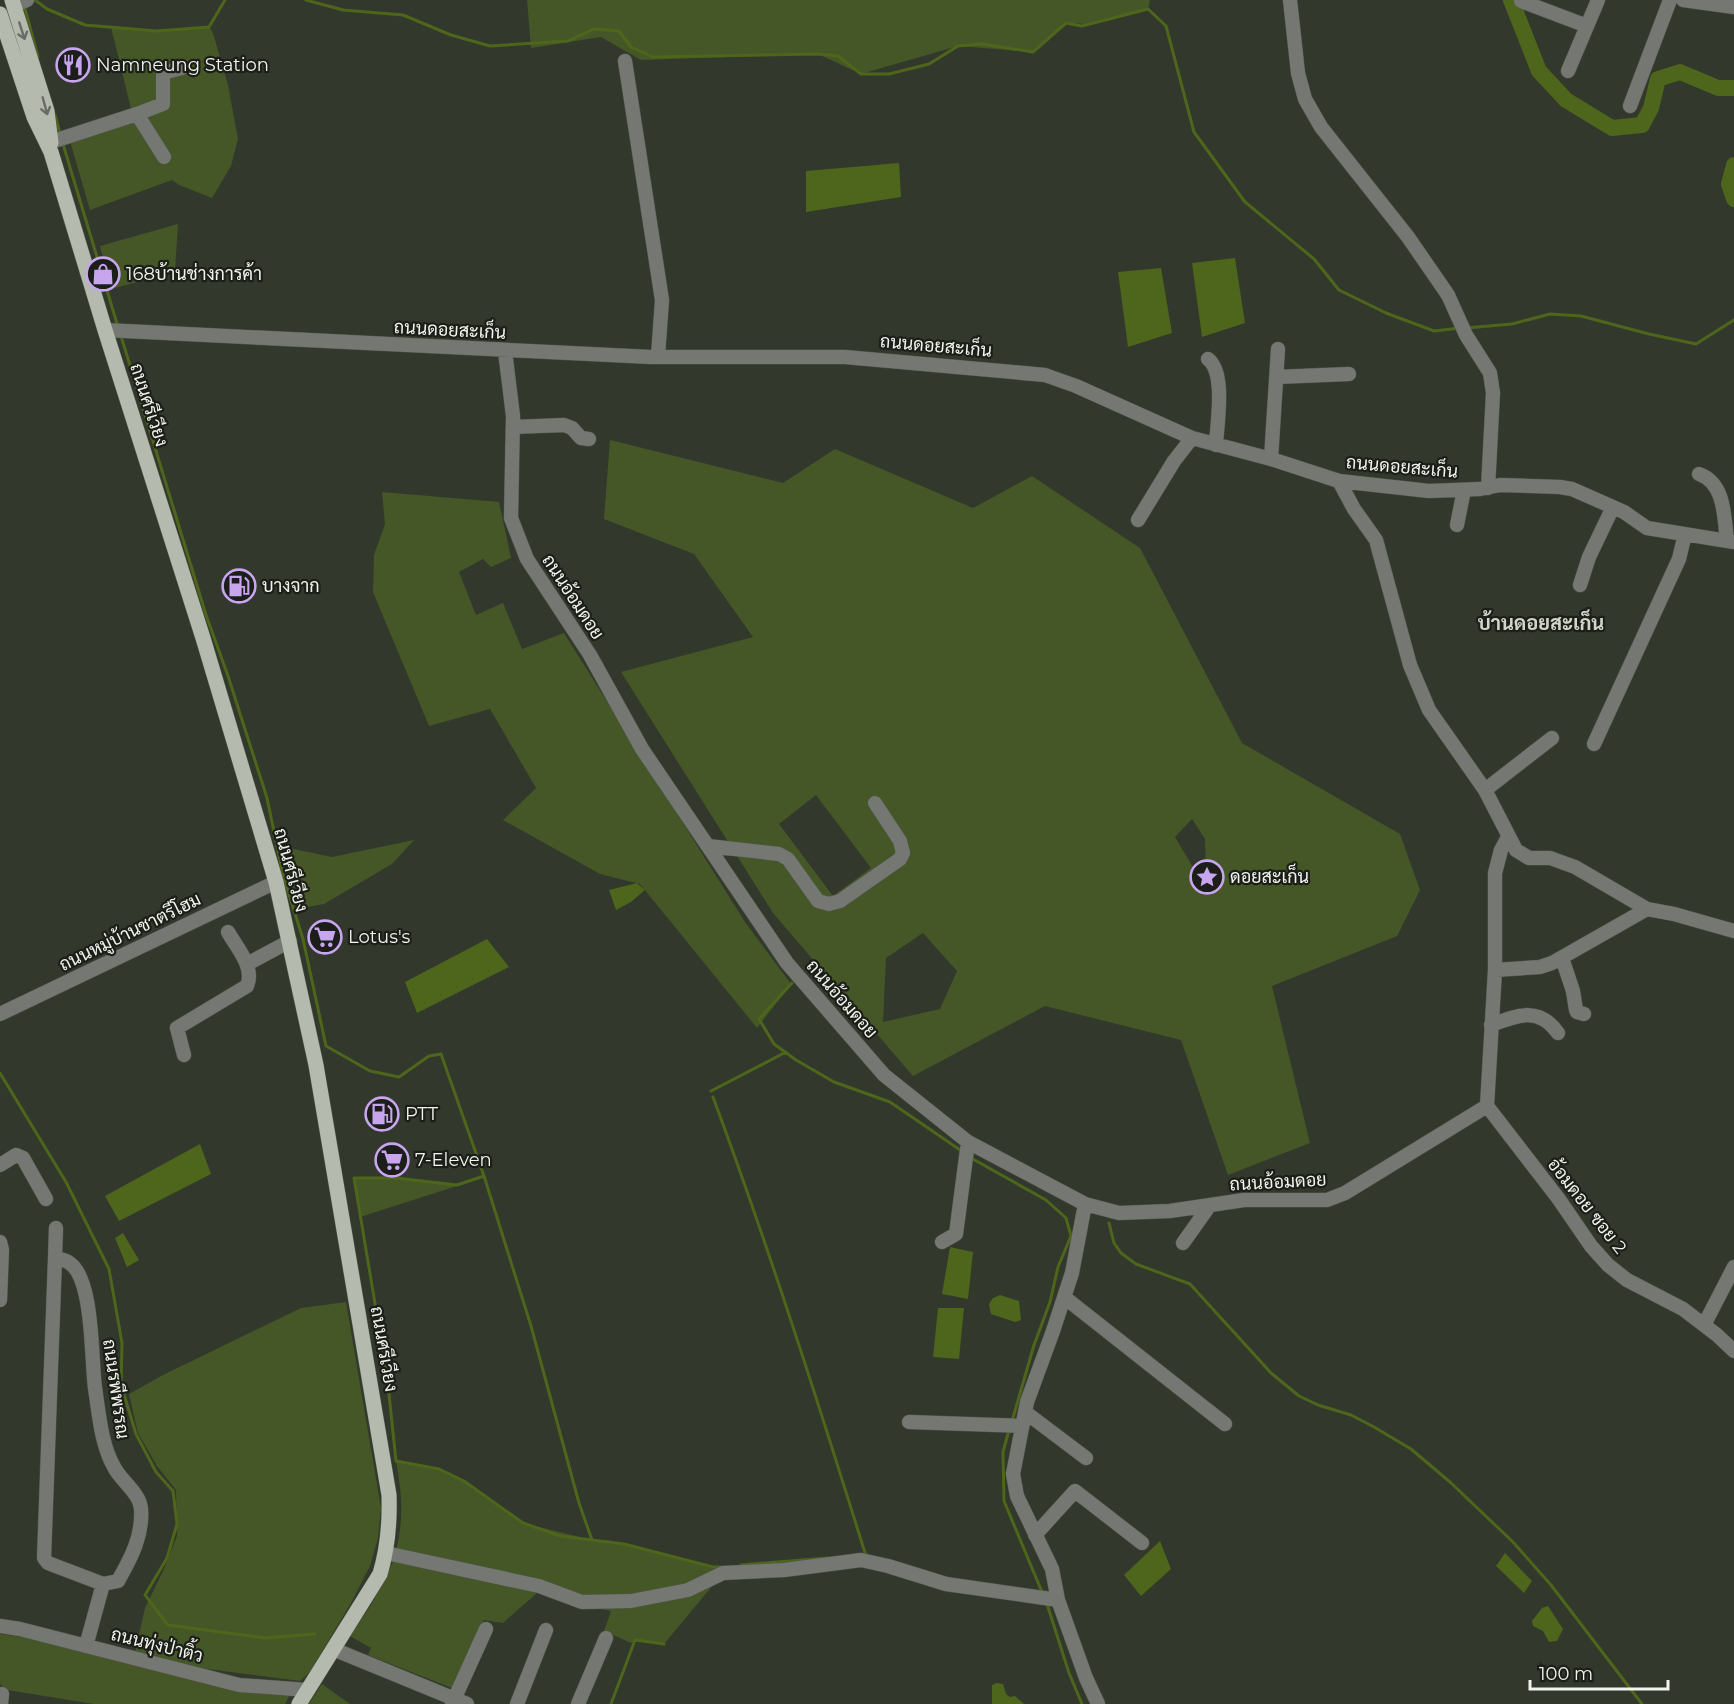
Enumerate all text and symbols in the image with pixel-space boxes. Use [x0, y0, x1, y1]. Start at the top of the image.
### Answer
one-way arrow [17, 21, 28, 40]
restaurant icon: Namneung Station [55, 47, 91, 83]
place label: Namneung Station [96, 54, 269, 76]
one-way arrow [40, 97, 51, 116]
shop icon: 168บ้านช่างการค้า [85, 256, 121, 292]
place label: 168บ้านช่างการค้า [126, 262, 262, 285]
street label: ถนนดอยสะเก็น [393, 313, 507, 344]
street label: ถนนดอยสะเก็น [879, 327, 993, 362]
street label: ถนนศรีเวียง [125, 360, 175, 449]
street label: ถนนดอยสะเก็น [1345, 448, 1459, 483]
street label: ถนนอ้อมดอย [537, 550, 610, 644]
fuel station icon: บางจาก [221, 568, 257, 604]
place label: บางจาก [262, 575, 320, 597]
district label: บ้านดอยสะเก็น [1478, 609, 1604, 635]
street label: ถนนศรีเวียง [269, 825, 315, 914]
place icon: ดอยสะเก็น [1189, 859, 1225, 895]
place label: ดอยสะเก็น [1230, 863, 1309, 888]
street label: ถนนหมู่บ้านชาตรีโฮม [55, 886, 205, 978]
supermarket icon: Lotus's [307, 919, 343, 955]
place label: Lotus's [348, 926, 411, 948]
street label: ถนนอ้อมดอย [802, 954, 883, 1043]
fuel station icon: PTT [364, 1096, 400, 1132]
place label: PTT [405, 1103, 439, 1125]
supermarket icon: 7-Eleven [374, 1142, 410, 1178]
place label: 7-Eleven [415, 1149, 492, 1171]
street label: อ้อมดอย ซอย 2 [1543, 1153, 1632, 1258]
street label: ถนนอ้อมดอย [1229, 1167, 1327, 1196]
street label: ถนนศรีเวียง [366, 1304, 404, 1393]
street label: ถนนรพีพรรณ [98, 1337, 136, 1440]
street label: ถนนทุ่งป่าติ้ว [108, 1619, 206, 1668]
scale bar [1530, 1653, 1668, 1691]
text: 100 m [1539, 1663, 1593, 1685]

